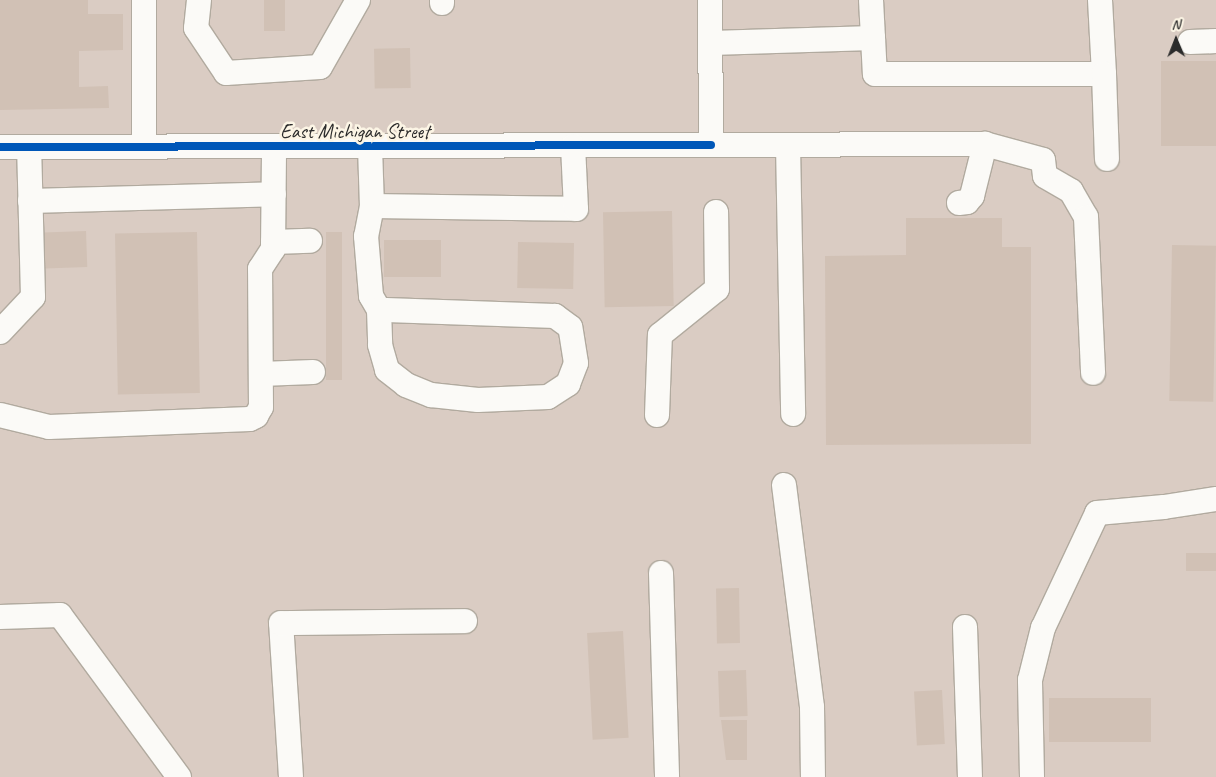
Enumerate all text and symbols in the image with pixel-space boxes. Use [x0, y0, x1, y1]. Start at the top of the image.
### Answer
north arrow [1151, 15, 1201, 65]
text: N [1171, 16, 1180, 33]
street label: East Michigan Street [281, 119, 429, 143]

